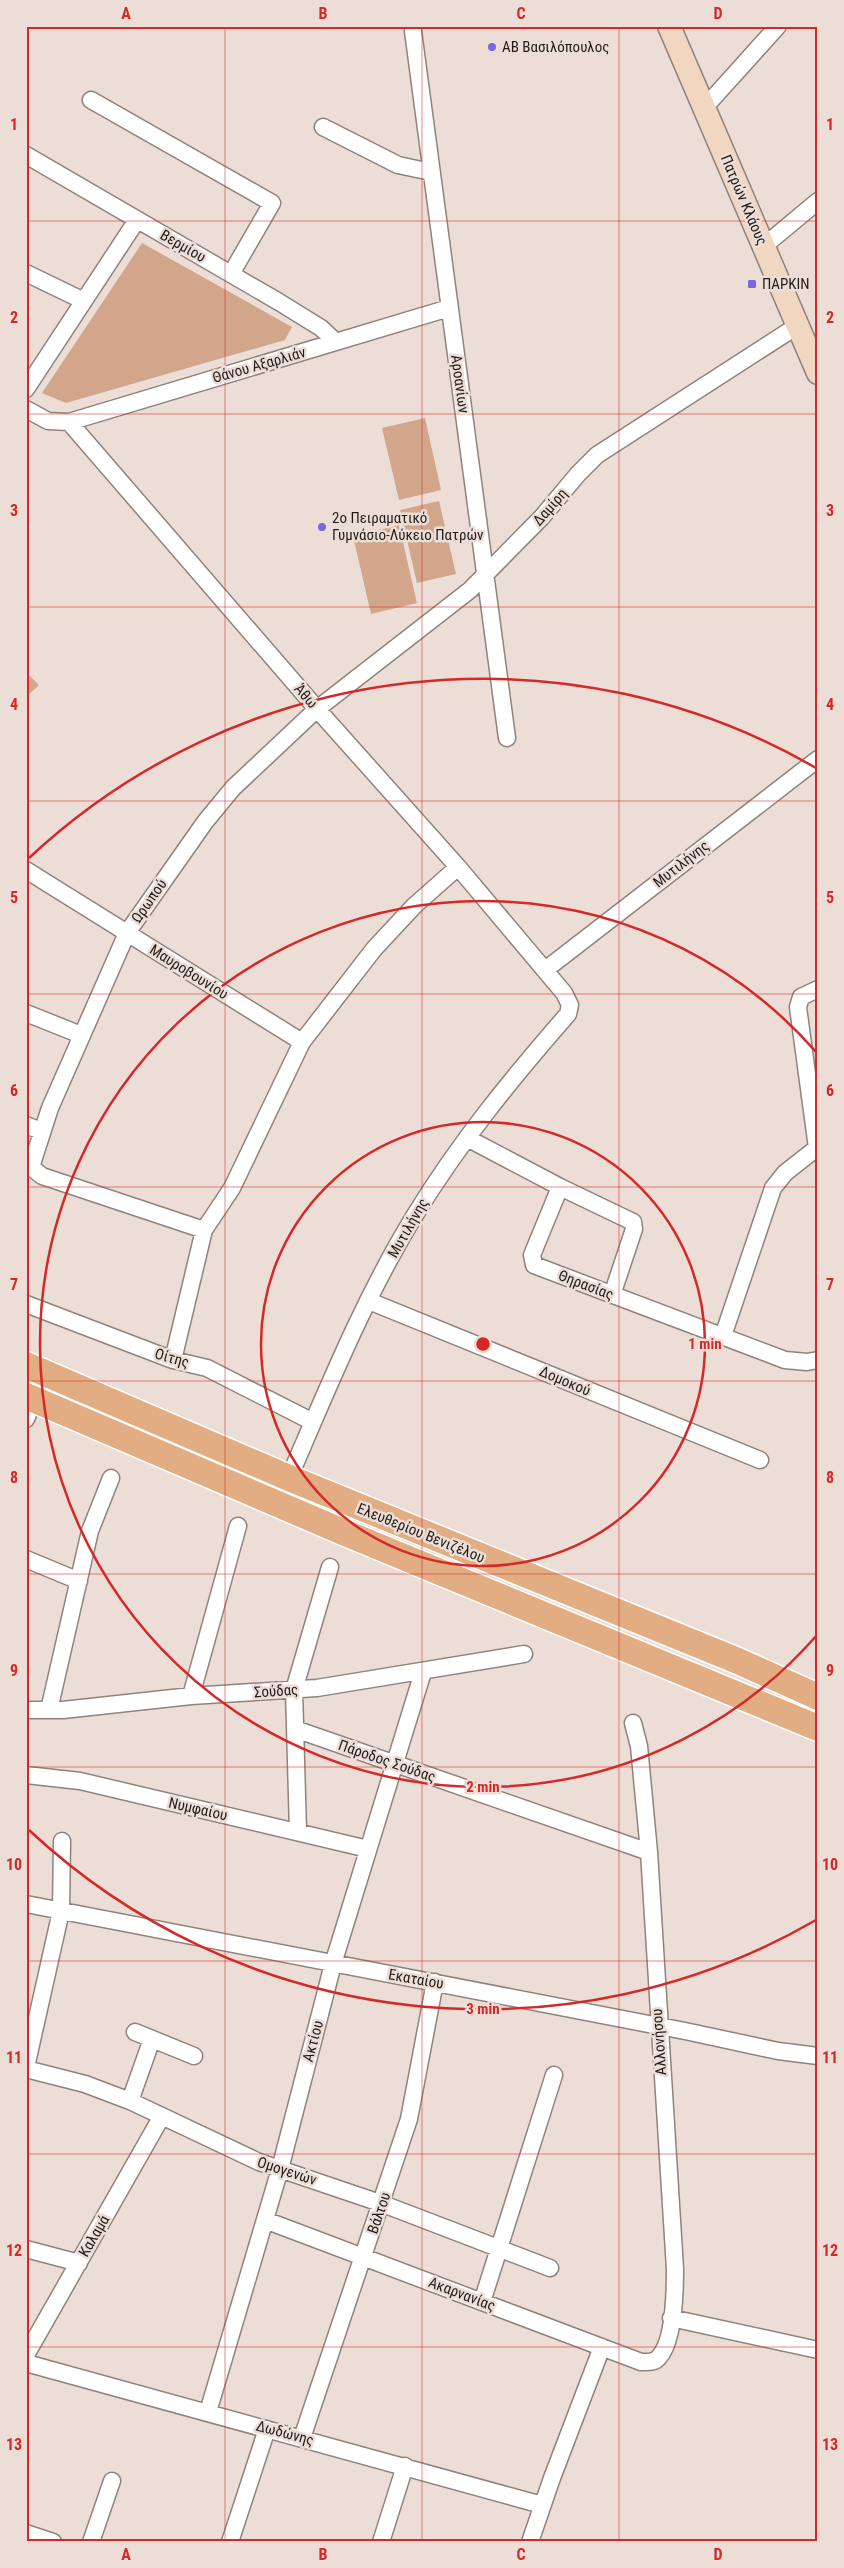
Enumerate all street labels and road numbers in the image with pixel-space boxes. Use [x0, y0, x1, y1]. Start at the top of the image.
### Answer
street label: Πατρών Κλάους [717, 152, 771, 248]
street label: Βερμίου [157, 226, 209, 266]
street label: Θάνου Αξαρλιάν [210, 343, 308, 387]
street label: Αροανίων [447, 354, 473, 415]
street label: Δαμίρη [529, 485, 571, 529]
street label: Άθω [290, 680, 322, 712]
street label: Μυτιλήνης [650, 837, 712, 891]
street label: Ωρωπού [127, 876, 171, 926]
street label: Μαυροβουνίου [146, 941, 232, 1003]
street label: Μυτιλήνης [384, 1195, 432, 1261]
street label: Θηρασίας [556, 1266, 616, 1304]
street label: Οίτης [153, 1345, 191, 1371]
street label: Δομοκού [537, 1362, 593, 1400]
street label: Ελευθερίου Βενιζέλου [355, 1499, 487, 1567]
street label: Σούδας [253, 1680, 299, 1702]
street label: Πάροδος Σούδας [336, 1736, 438, 1786]
street label: Νυμφαίου [167, 1793, 229, 1825]
street label: Εκαταίου [387, 1965, 445, 1993]
street label: Αλλονήσου [648, 2008, 670, 2076]
street label: Ακτίου [299, 2018, 327, 2064]
street label: Ομογενών [255, 2153, 319, 2189]
street label: Βάλτου [364, 2190, 394, 2236]
street label: Καλαμά [75, 2211, 113, 2260]
street label: Ακαρνανίας [426, 2273, 498, 2315]
street label: Δωδώνης [254, 2417, 316, 2449]

